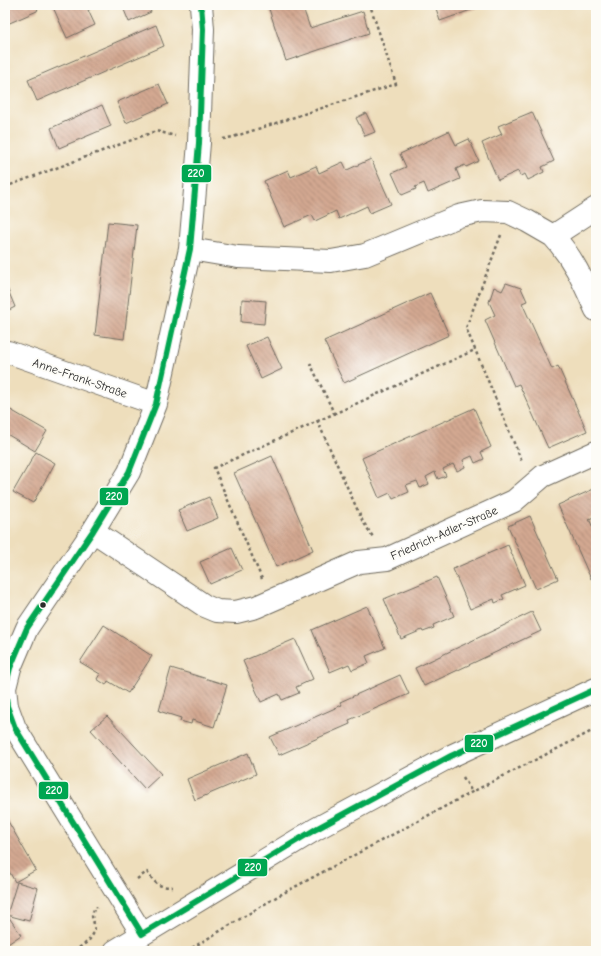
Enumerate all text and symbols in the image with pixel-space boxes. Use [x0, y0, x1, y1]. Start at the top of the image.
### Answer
line badge: 220 [181, 164, 212, 183]
text: 220 [187, 167, 205, 180]
street label: Anne-Frank-Straße [31, 355, 129, 401]
line badge: 220 [99, 487, 129, 506]
text: 220 [105, 490, 123, 503]
street label: Friedrich-Adler-Straße [388, 503, 500, 563]
unlabelled marker [38, 600, 48, 610]
line badge: 220 [464, 734, 494, 753]
text: 220 [470, 737, 488, 750]
line badge: 220 [38, 781, 69, 800]
text: 220 [45, 784, 63, 797]
line badge: 220 [237, 858, 268, 877]
text: 220 [244, 861, 262, 874]

